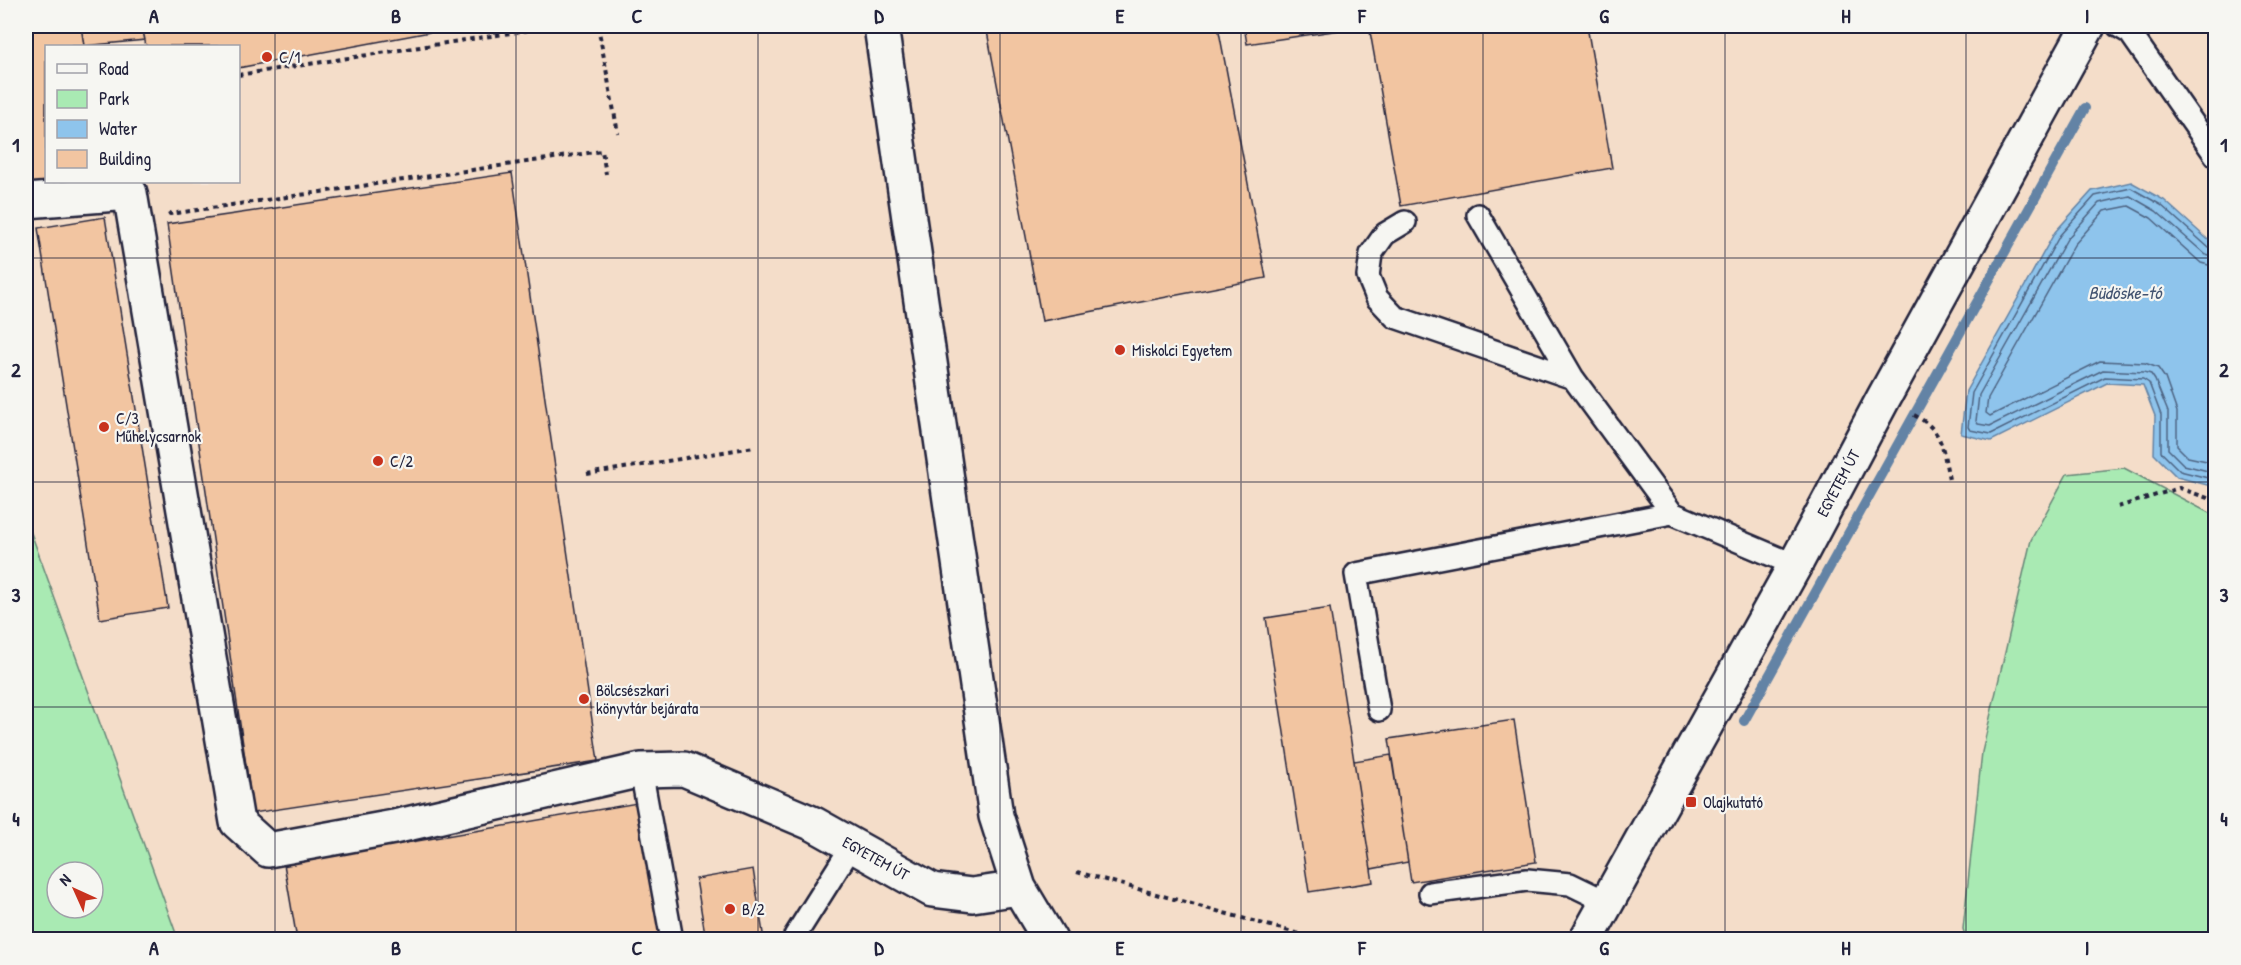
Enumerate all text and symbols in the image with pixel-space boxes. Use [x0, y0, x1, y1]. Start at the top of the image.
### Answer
text: A [149, 2, 159, 29]
text: B [391, 2, 401, 29]
text: C [632, 2, 643, 29]
text: D [874, 2, 884, 29]
text: E [1116, 2, 1125, 29]
text: F [1357, 2, 1367, 29]
text: G [1599, 2, 1609, 29]
text: H [1841, 2, 1851, 29]
text: I [2085, 2, 2089, 29]
legend [45, 45, 240, 183]
place label: C/1 [279, 46, 301, 68]
marker: C/1 [260, 50, 274, 64]
text: Road [99, 56, 129, 81]
text: Park [99, 86, 130, 111]
text: Water [99, 116, 137, 141]
text: 1 [12, 131, 20, 158]
text: 1 [2220, 131, 2228, 158]
text: Building [99, 146, 151, 171]
water label: Büdöske-tó [2089, 280, 2163, 305]
place label: Miskolci Egyetem [1132, 339, 1232, 361]
marker: Miskolci Egyetem [1113, 343, 1127, 357]
text: 2 [11, 356, 21, 383]
text: 2 [2219, 356, 2229, 383]
place label: C/3 Műhelycsarnok [116, 407, 202, 447]
marker: C/3 Műhelycsarnok [97, 420, 111, 434]
street label: EGYETEM ÚT [1811, 445, 1865, 520]
place label: C/2 [390, 450, 414, 472]
marker: C/2 [371, 454, 385, 468]
text: 3 [12, 581, 21, 608]
text: 3 [2220, 581, 2229, 608]
place label: Bölcsészkari könyvtár bejárata [596, 679, 698, 719]
marker: Bölcsészkari könyvtár bejárata [577, 692, 591, 706]
place label: Olajkutató [1703, 791, 1764, 813]
marker: Olajkutató [1684, 795, 1698, 809]
text: 4 [12, 805, 20, 832]
text: 4 [2220, 805, 2228, 832]
street label: EGYETEM ÚT [839, 831, 914, 886]
north arrow [45, 860, 105, 920]
text: N [54, 868, 76, 890]
place label: B/2 [742, 898, 765, 920]
marker: B/2 [723, 902, 737, 916]
text: A [149, 934, 159, 961]
text: B [391, 934, 401, 961]
text: C [632, 934, 643, 961]
text: D [874, 934, 884, 961]
text: E [1116, 934, 1125, 961]
text: F [1357, 934, 1367, 961]
text: G [1599, 934, 1609, 961]
text: H [1841, 934, 1851, 961]
text: I [2085, 934, 2089, 961]

